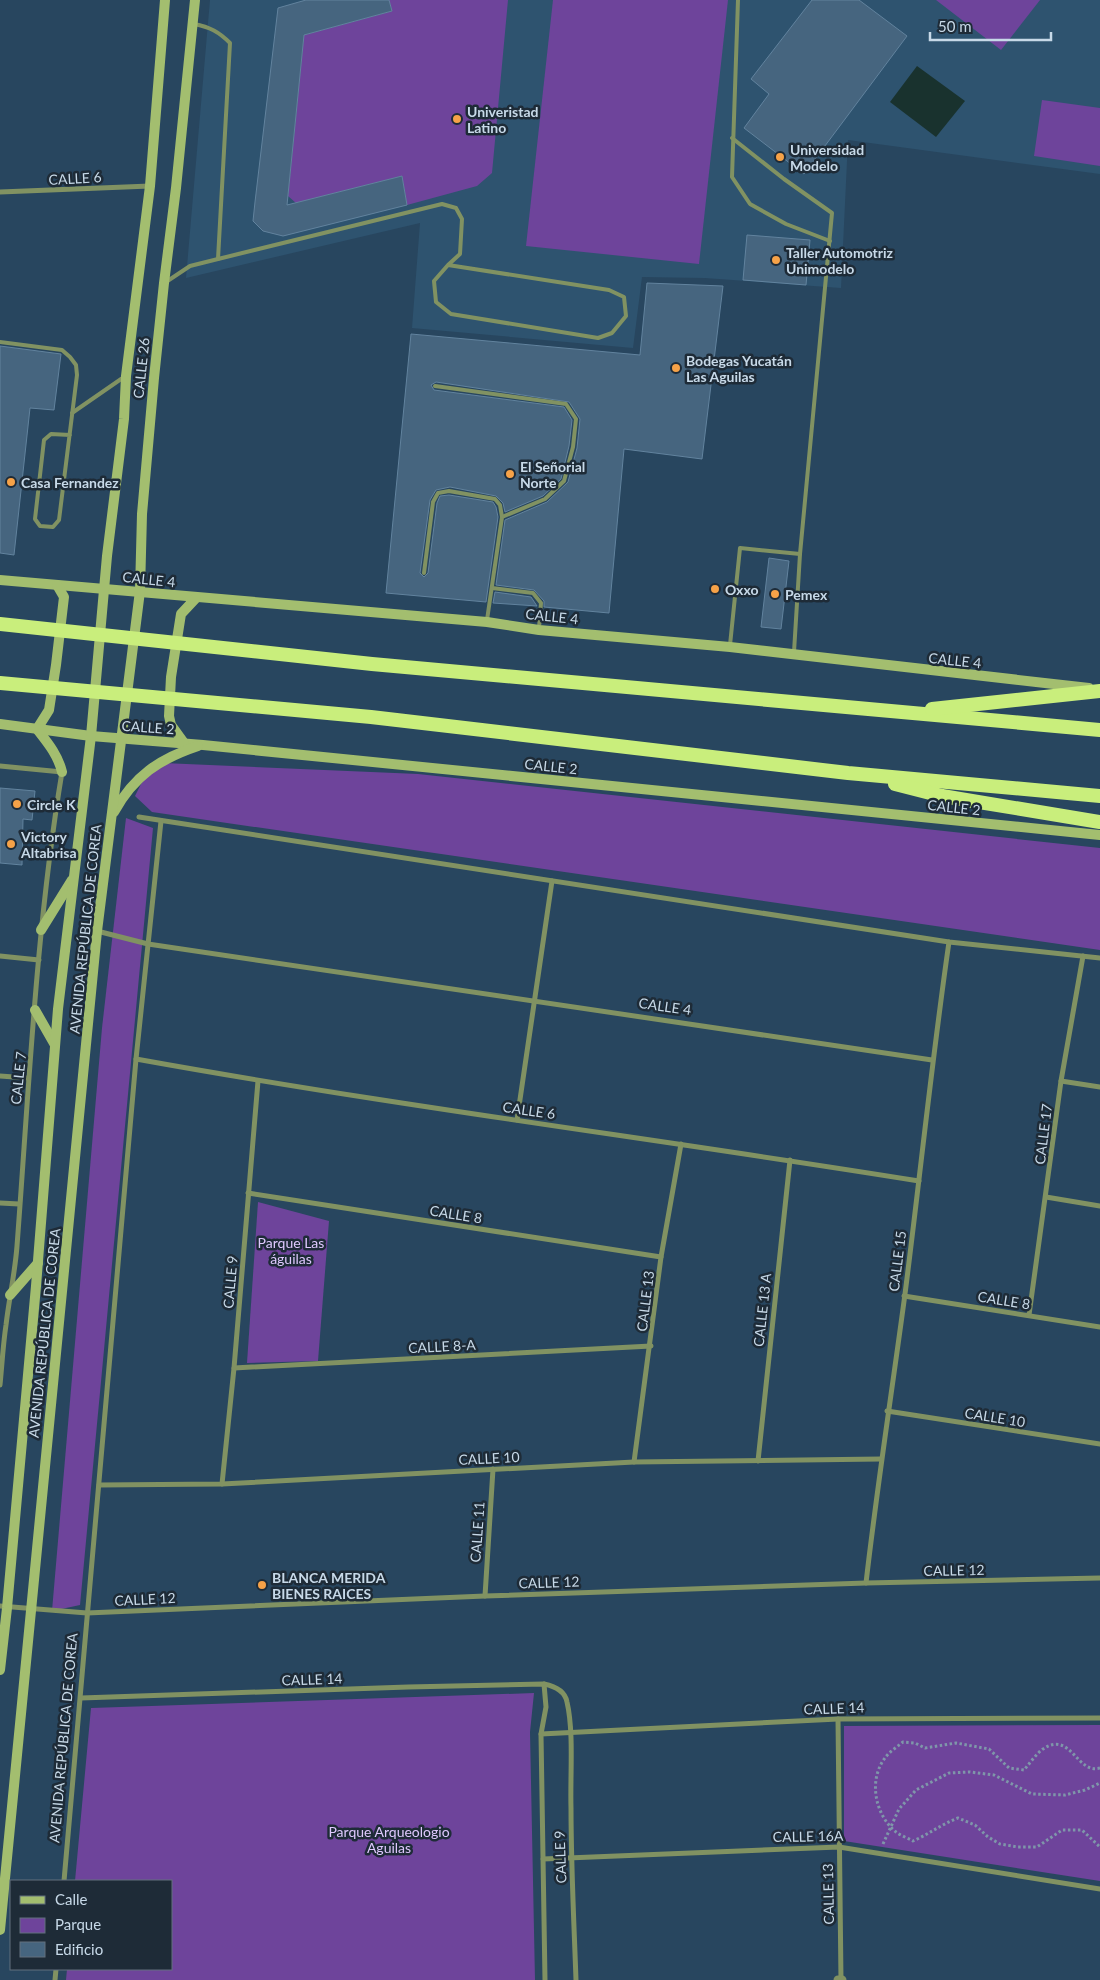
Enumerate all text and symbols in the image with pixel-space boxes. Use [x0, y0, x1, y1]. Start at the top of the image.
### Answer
scale bar [930, 10, 1051, 42]
text: 50 m [938, 17, 972, 35]
place label: Univeristad Latino [467, 103, 539, 136]
marker: Univeristad Latino [451, 113, 463, 125]
place label: Universidad Modelo [790, 141, 864, 174]
marker: Universidad Modelo [774, 151, 786, 163]
street label: CALLE 6 [48, 168, 102, 188]
place label: Taller Automotriz Unimodelo [786, 244, 894, 277]
marker: Taller Automotriz Unimodelo [770, 254, 782, 266]
street label: CALLE 26 [129, 337, 153, 399]
place label: Bodegas Yucatán Las Aguilas [686, 352, 792, 385]
marker: Bodegas Yucatán Las Aguilas [670, 362, 682, 374]
place label: El Señorial Norte [520, 458, 585, 491]
marker: El Señorial Norte [504, 468, 516, 480]
place label: Casa Fernandez [21, 474, 119, 491]
marker: Casa Fernandez [5, 476, 17, 488]
street label: CALLE 4 [122, 568, 176, 590]
place label: Oxxo [725, 581, 758, 598]
marker: Oxxo [709, 583, 721, 595]
place label: Pemex [785, 586, 828, 603]
marker: Pemex [769, 588, 781, 600]
street label: CALLE 4 [525, 605, 579, 627]
street label: CALLE 4 [928, 649, 982, 671]
street label: CALLE 2 [121, 717, 175, 737]
street label: CALLE 2 [524, 755, 578, 777]
place label: Circle K [27, 796, 76, 813]
street label: CALLE 2 [927, 796, 981, 818]
marker: Circle K [11, 798, 23, 810]
street label: AVENIDA REPÚBLICA DE COREA [66, 823, 105, 1035]
place label: Victory Altabrisa [20, 828, 76, 861]
marker: Victory Altabrisa [5, 838, 17, 850]
street label: CALLE 4 [638, 994, 692, 1018]
street label: CALLE 7 [7, 1051, 29, 1105]
street label: CALLE 6 [502, 1098, 556, 1122]
street label: CALLE 17 [1031, 1103, 1055, 1165]
street label: CALLE 8 [428, 1201, 484, 1227]
street label: AVENIDA REPÚBLICA DE COREA [25, 1227, 64, 1439]
street label: CALLE 15 [885, 1230, 909, 1292]
park label: Parque Las águilas [258, 1234, 324, 1267]
street label: CALLE 9 [219, 1255, 241, 1309]
street label: CALLE 13 [633, 1270, 657, 1332]
street label: CALLE 13 A [750, 1272, 774, 1348]
street label: CALLE 8 [976, 1287, 1032, 1313]
street label: CALLE 8-A [408, 1336, 477, 1356]
street label: CALLE 10 [963, 1404, 1027, 1430]
street label: CALLE 10 [458, 1448, 520, 1468]
street label: CALLE 11 [466, 1501, 488, 1563]
street label: CALLE 12 [923, 1561, 985, 1579]
place label: BLANCA MERIDA BIENES RAICES [272, 1569, 386, 1602]
street label: CALLE 12 [518, 1572, 580, 1592]
marker: BLANCA MERIDA BIENES RAICES [256, 1579, 268, 1591]
street label: CALLE 12 [114, 1589, 176, 1609]
street label: AVENIDA REPÚBLICA DE COREA [45, 1632, 81, 1844]
street label: CALLE 14 [281, 1669, 343, 1689]
street label: CALLE 14 [803, 1698, 865, 1718]
park label: Parque Arqueologio Aguilas [328, 1823, 450, 1856]
street label: CALLE 16A [773, 1827, 844, 1845]
street label: CALLE 9 [551, 1830, 569, 1884]
street label: CALLE 13 [819, 1863, 837, 1925]
legend [10, 1880, 172, 1970]
text: Calle [55, 1890, 88, 1908]
text: Parque [55, 1915, 101, 1933]
text: Edificio [55, 1940, 103, 1958]

